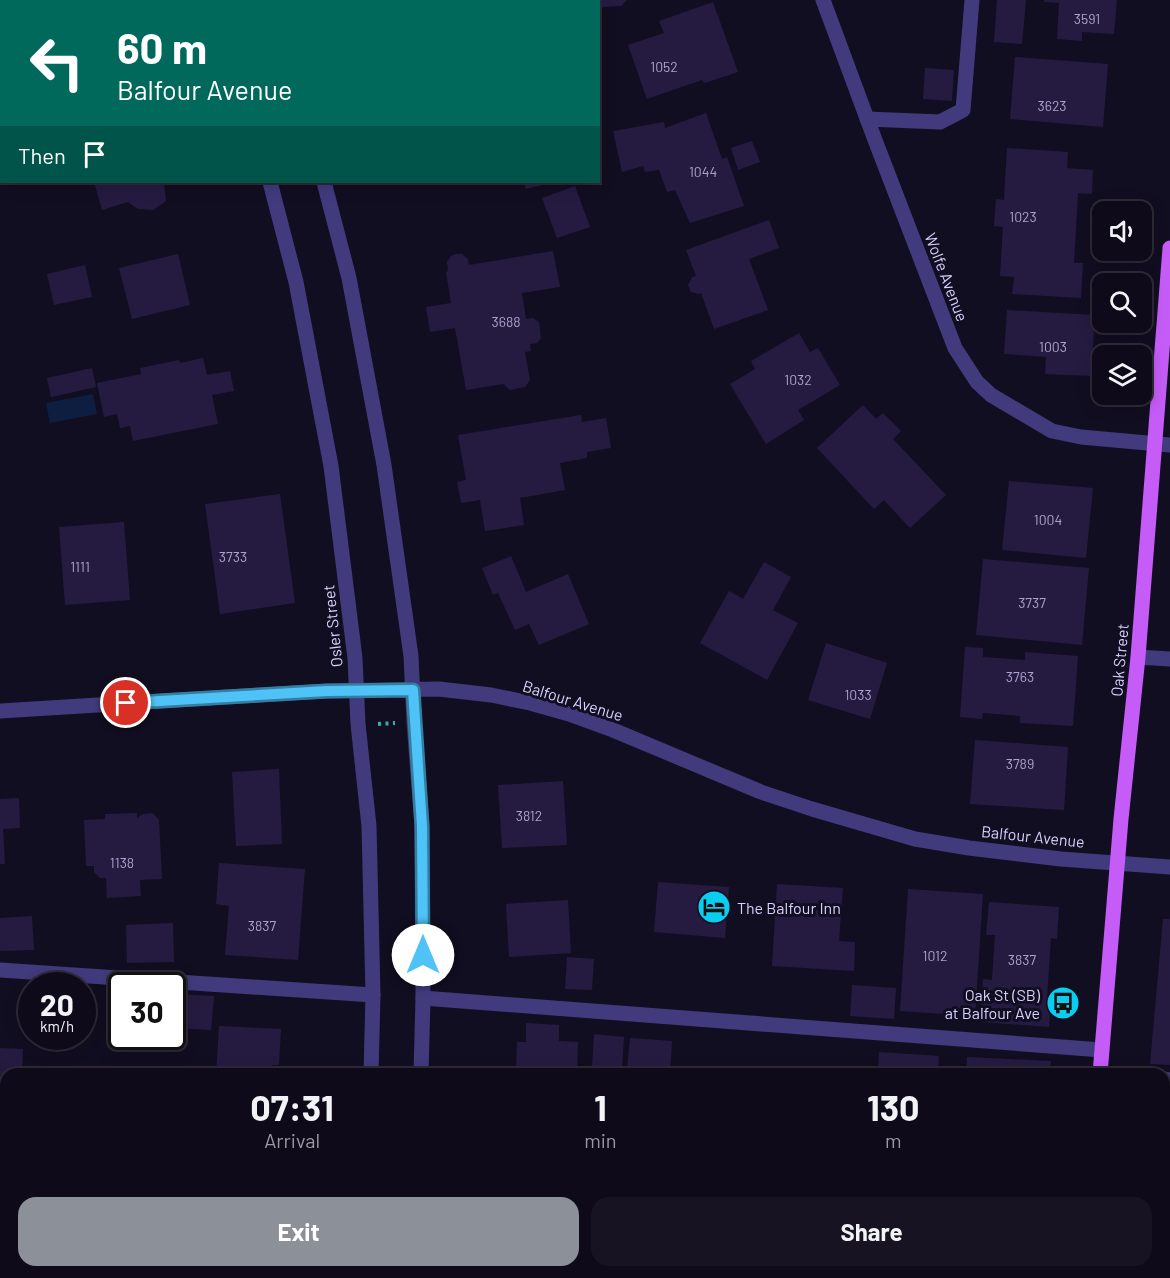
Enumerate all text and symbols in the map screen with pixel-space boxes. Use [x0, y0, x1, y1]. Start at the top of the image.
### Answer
house number: 3591 [1074, 10, 1100, 27]
text: 60 m [117, 22, 207, 72]
icon: left [18, 24, 96, 102]
house number: 1052 [650, 58, 678, 75]
text: Balfour Avenue [117, 73, 292, 105]
house number: 3623 [1037, 97, 1067, 114]
icon: arrive [78, 138, 111, 171]
text: Then [18, 142, 66, 168]
house number: 1044 [689, 163, 717, 180]
map controls [1092, 201, 1152, 405]
button: sound [1092, 201, 1152, 261]
house number: 1023 [1009, 208, 1037, 225]
street label: Wolfe Avenue [921, 230, 973, 324]
button: search [1092, 273, 1152, 333]
house number: 3688 [491, 313, 521, 330]
house number: 1003 [1039, 338, 1067, 355]
button: layers [1092, 345, 1152, 405]
house number: 1032 [784, 371, 812, 388]
house number: 1004 [1034, 511, 1062, 528]
house number: 3733 [219, 548, 247, 565]
house number: 1111 [70, 558, 90, 575]
street label: Osler Street [318, 584, 346, 668]
house number: 3737 [1018, 594, 1046, 611]
street label: Oak Street [1106, 623, 1132, 697]
house number: 3763 [1006, 668, 1034, 685]
street label: Balfour Avenue [521, 676, 625, 724]
pin [100, 677, 151, 728]
icon: arrive [109, 686, 142, 719]
house number: 1033 [844, 686, 872, 703]
house number: 3789 [1006, 755, 1034, 772]
house number: 3812 [516, 807, 542, 824]
street label: Balfour Avenue [980, 821, 1086, 851]
house number: 1138 [110, 854, 134, 871]
hotel icon: The Balfour Inn [696, 889, 732, 925]
place label: The Balfour Inn [737, 898, 841, 917]
house number: 3837 [248, 917, 277, 934]
position arrow [391, 923, 455, 987]
house number: 1012 [923, 947, 947, 964]
house number: 3837 [1008, 951, 1037, 968]
speed limit sign: 30 [108, 972, 186, 1050]
place label: Oak St (SB) at Balfour Ave [945, 985, 1041, 1022]
bus stop icon: Oak St (SB) at Balfour Ave [1045, 985, 1081, 1021]
text: 20 [40, 986, 74, 1022]
text: km/h [40, 1017, 74, 1035]
text: 07:31 [250, 1085, 334, 1128]
text: 1 [594, 1085, 607, 1128]
text: 130 [867, 1085, 920, 1128]
text: Arrival [264, 1128, 320, 1152]
text: min [584, 1128, 617, 1152]
text: m [885, 1128, 902, 1152]
button: Exit [18, 1197, 579, 1266]
button: Share [591, 1197, 1152, 1266]

